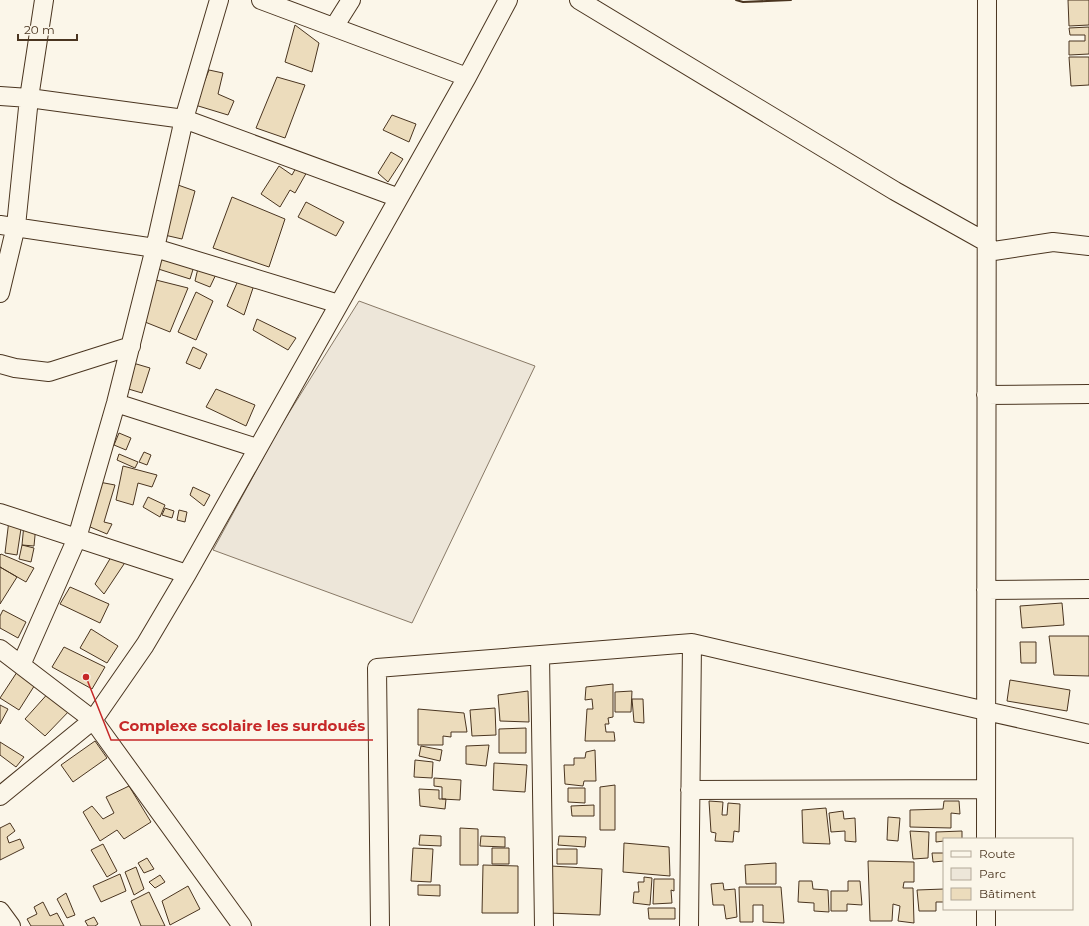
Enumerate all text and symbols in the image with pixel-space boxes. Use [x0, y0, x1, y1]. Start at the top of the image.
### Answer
scale bar [18, 16, 77, 42]
text: 20 m [24, 22, 55, 37]
callout: Complexe scolaire les surdoués [111, 713, 373, 740]
text: Complexe scolaire les surdoués [119, 716, 365, 735]
legend [943, 838, 1073, 910]
text: Route [979, 846, 1015, 861]
text: Parc [979, 866, 1006, 881]
text: Bâtiment [979, 886, 1036, 901]

